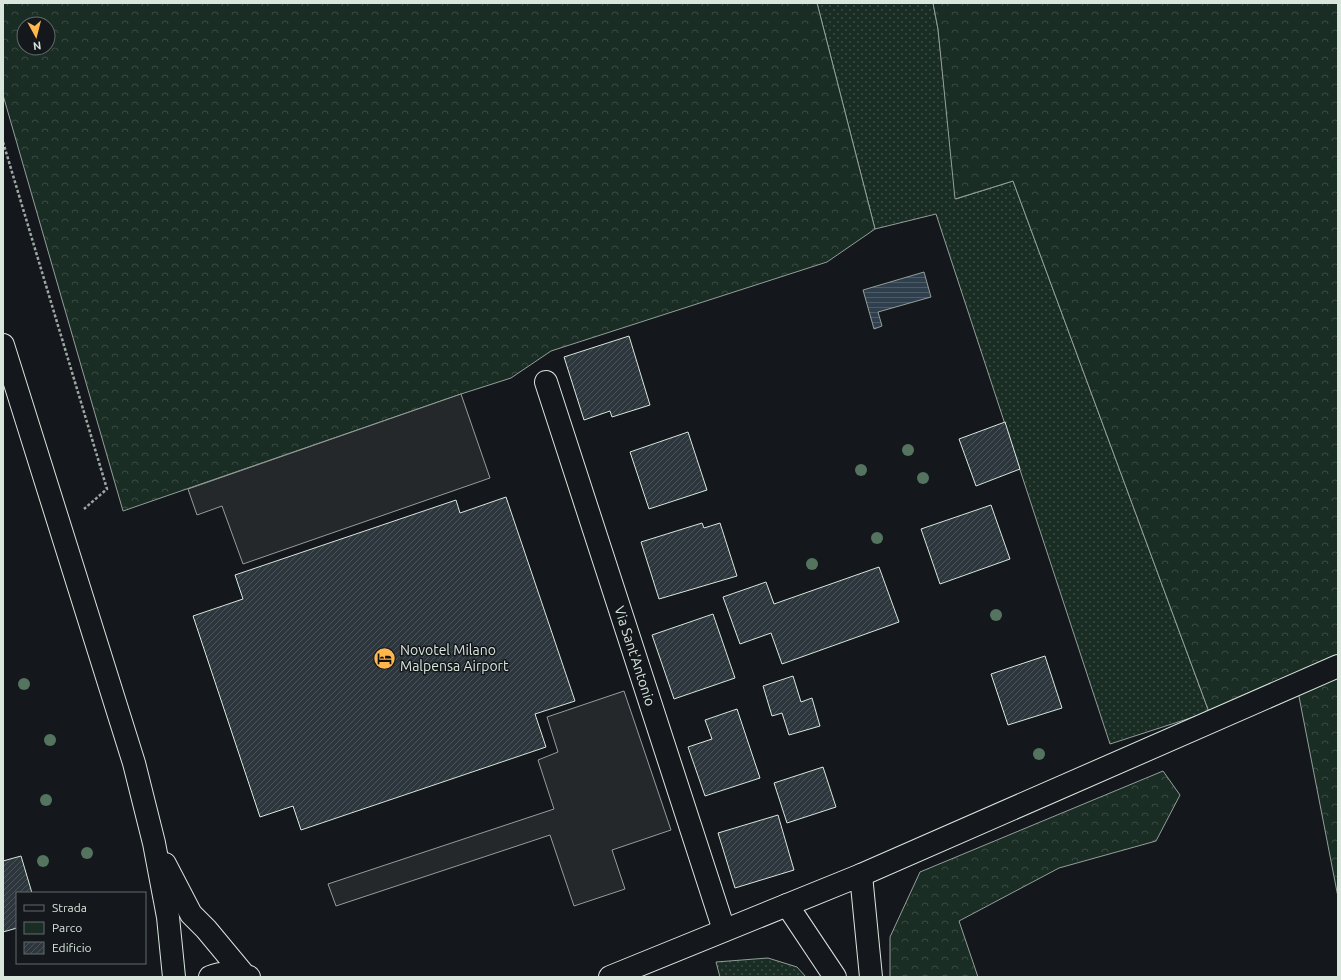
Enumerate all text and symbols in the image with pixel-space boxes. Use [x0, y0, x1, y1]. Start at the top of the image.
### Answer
north arrow [16, 16, 56, 56]
text: N [32, 39, 42, 52]
street label: Via Sant'Antonio [611, 604, 659, 708]
place label: Novotel Milano Malpensa Airport [400, 642, 509, 674]
hotel icon: Novotel Milano Malpensa Airport [371, 645, 397, 671]
legend [16, 892, 146, 964]
text: Strada [52, 901, 87, 914]
text: Parco [52, 921, 82, 934]
text: Edificio [52, 941, 92, 954]

